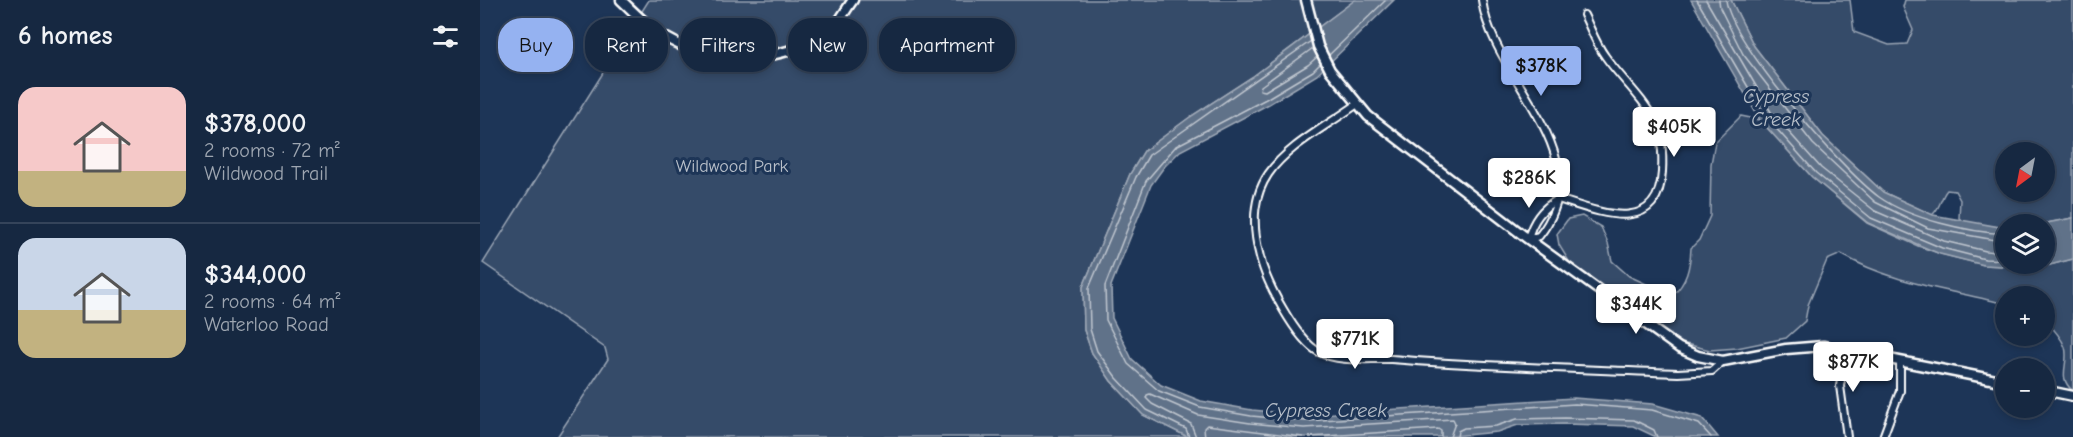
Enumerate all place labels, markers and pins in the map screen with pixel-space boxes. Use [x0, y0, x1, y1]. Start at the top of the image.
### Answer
pin: $378K [1499, 46, 1583, 97]
pin: $405K [1632, 107, 1716, 158]
pin: $286K [1487, 158, 1571, 209]
pin: $344K [1594, 284, 1678, 335]
pin: $771K [1313, 319, 1397, 370]
pin: $877K [1811, 342, 1895, 393]

